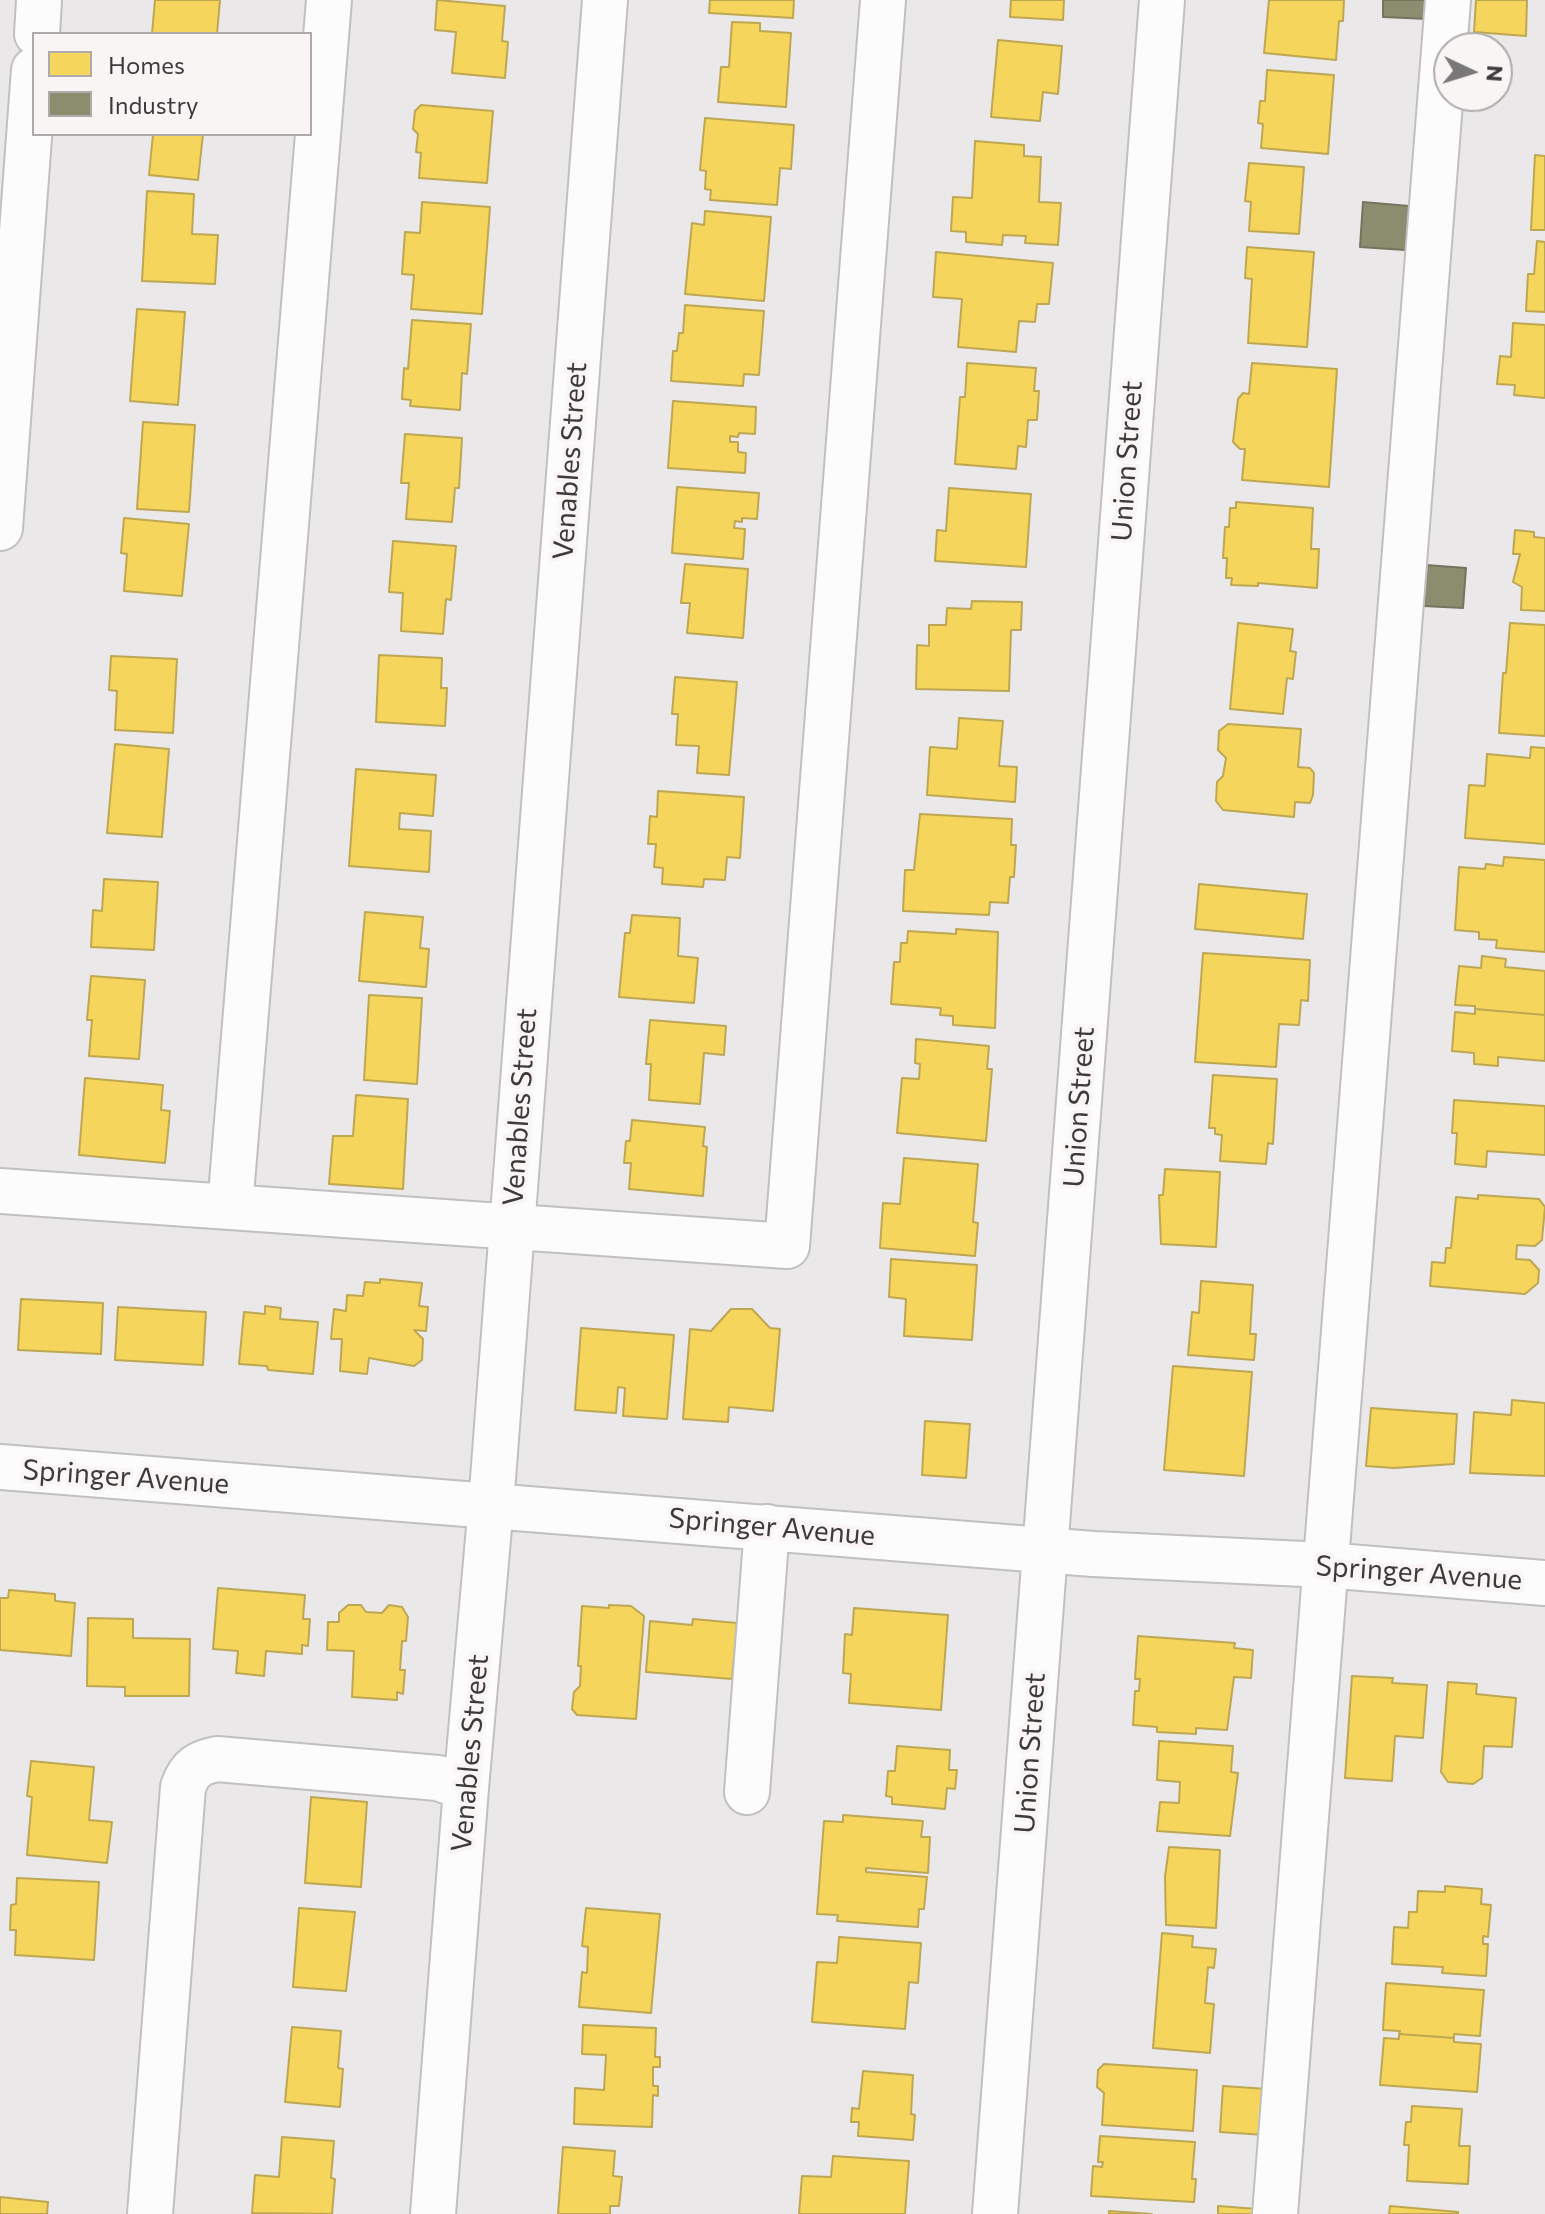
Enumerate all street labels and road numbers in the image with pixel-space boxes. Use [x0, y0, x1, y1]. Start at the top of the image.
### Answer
street label: Venables Street [546, 361, 594, 561]
street label: Union Street [1105, 380, 1149, 542]
street label: Venables Street [496, 1007, 544, 1207]
street label: Union Street [1057, 1026, 1101, 1188]
street label: Springer Avenue [22, 1453, 230, 1501]
street label: Springer Avenue [667, 1501, 877, 1553]
street label: Springer Avenue [1315, 1549, 1523, 1597]
street label: Venables Street [445, 1653, 495, 1853]
street label: Union Street [1008, 1672, 1052, 1834]

